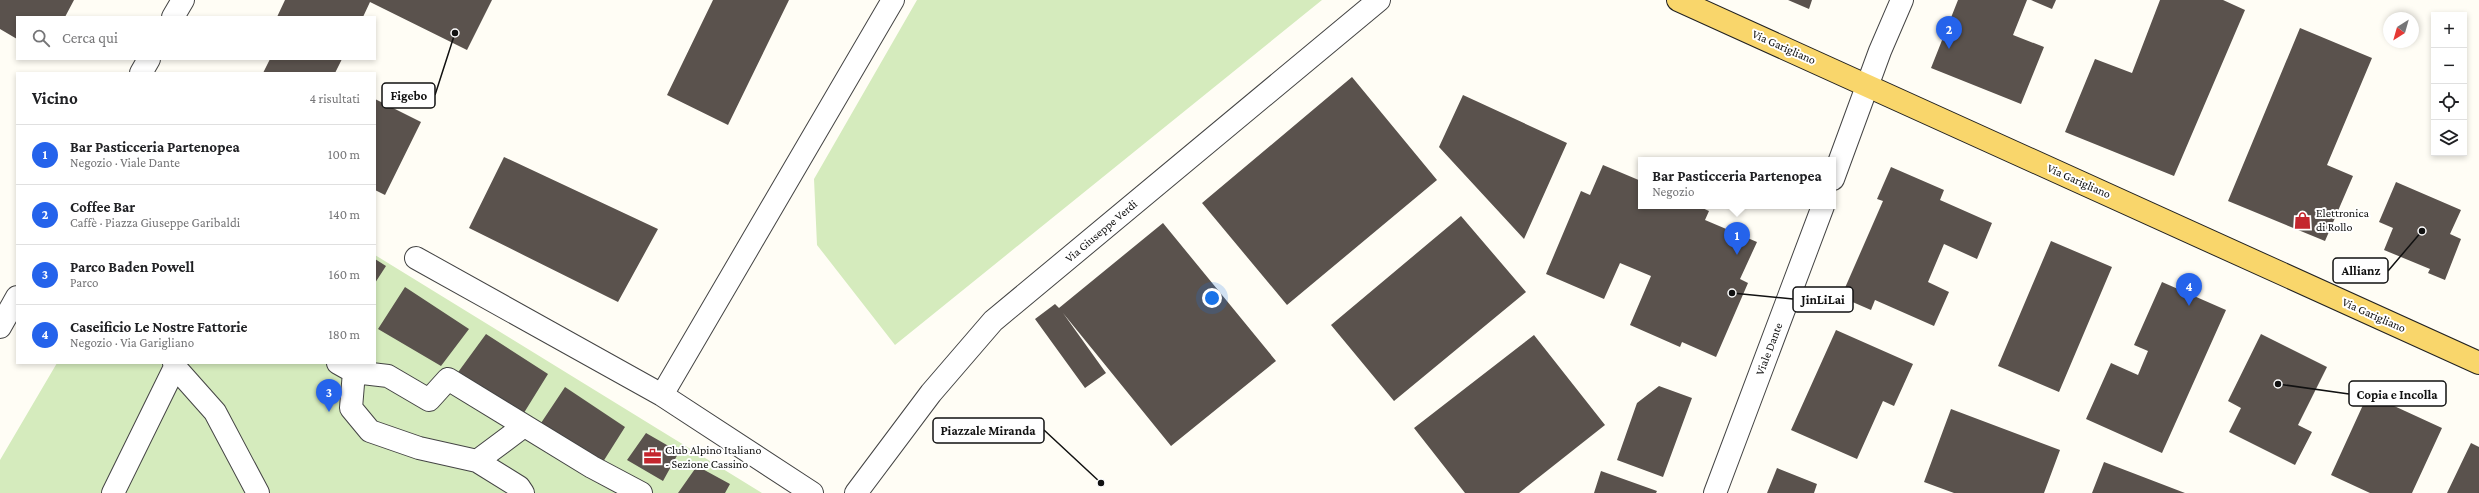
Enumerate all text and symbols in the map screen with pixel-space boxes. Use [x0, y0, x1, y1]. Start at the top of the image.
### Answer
north arrow [2383, 12, 2419, 48]
map controls [2431, 12, 2467, 156]
button: + [2431, 12, 2467, 48]
search box [16, 16, 376, 60]
pin: 2 [1936, 16, 1962, 49]
icon: search [30, 27, 52, 49]
street label: Via Garigliano [1750, 27, 1818, 67]
text: Cerca qui [62, 30, 118, 46]
button: − [2431, 48, 2467, 84]
callout: Figebo [382, 83, 435, 108]
button: locate [2431, 84, 2467, 120]
text: Figebo [391, 88, 428, 103]
text: Vicino [32, 89, 78, 108]
text: 4 risultati [310, 91, 360, 106]
button: layers [2431, 120, 2467, 156]
text: Bar Pasticceria Partenopea [70, 139, 240, 155]
text: 1 [43, 147, 47, 162]
text: 100 m [328, 147, 360, 162]
text: Negozio · Viale Dante [70, 155, 180, 170]
popup [1638, 157, 1836, 209]
street label: Via Garigliano [2045, 161, 2113, 201]
text: Bar Pasticceria Partenopea [1652, 168, 1822, 184]
text: Negozio [1652, 184, 1694, 199]
street label: Via Giuseppe Verdi [1062, 197, 1140, 265]
text: Coffee Bar [70, 199, 135, 215]
place label: Elettronica di Rollo [2316, 206, 2369, 234]
text: 2 [42, 207, 48, 222]
text: 140 m [329, 207, 360, 222]
shop icon: Elettronica di Rollo [2293, 210, 2313, 230]
text: Caffè · Piazza Giuseppe Garibaldi [70, 215, 240, 230]
pin: 1 [1724, 222, 1750, 255]
callout: Allianz [2333, 258, 2388, 283]
text: Parco Baden Powell [70, 259, 194, 275]
text: Allianz [2341, 263, 2380, 278]
text: 3 [42, 267, 48, 282]
text: 160 m [329, 267, 360, 282]
pin: 4 [2176, 273, 2202, 306]
text: Parco [70, 275, 98, 290]
callout: JinLiLai [1793, 287, 1853, 312]
your location [1202, 288, 1222, 308]
text: JinLiLai [1799, 292, 1845, 307]
street label: Via Garigliano [2340, 295, 2408, 335]
text: Caseificio Le Nostre Fattorie [70, 319, 248, 335]
street label: Viale Dante [1753, 321, 1785, 377]
text: 4 [41, 327, 49, 342]
text: 180 m [328, 327, 360, 342]
text: Negozio · Via Garigliano [70, 335, 194, 350]
pin: 3 [316, 379, 342, 412]
callout: Copia e Incolla [2349, 381, 2446, 406]
text: Copia e Incolla [2356, 387, 2438, 402]
callout: Piazzale Miranda [933, 418, 1044, 443]
text: Piazzale Miranda [940, 423, 1036, 438]
place label: Club Alpino Italiano - Sezione Cassino [665, 443, 761, 471]
office icon: Club Alpino Italiano - Sezione Cassino [642, 447, 662, 467]

